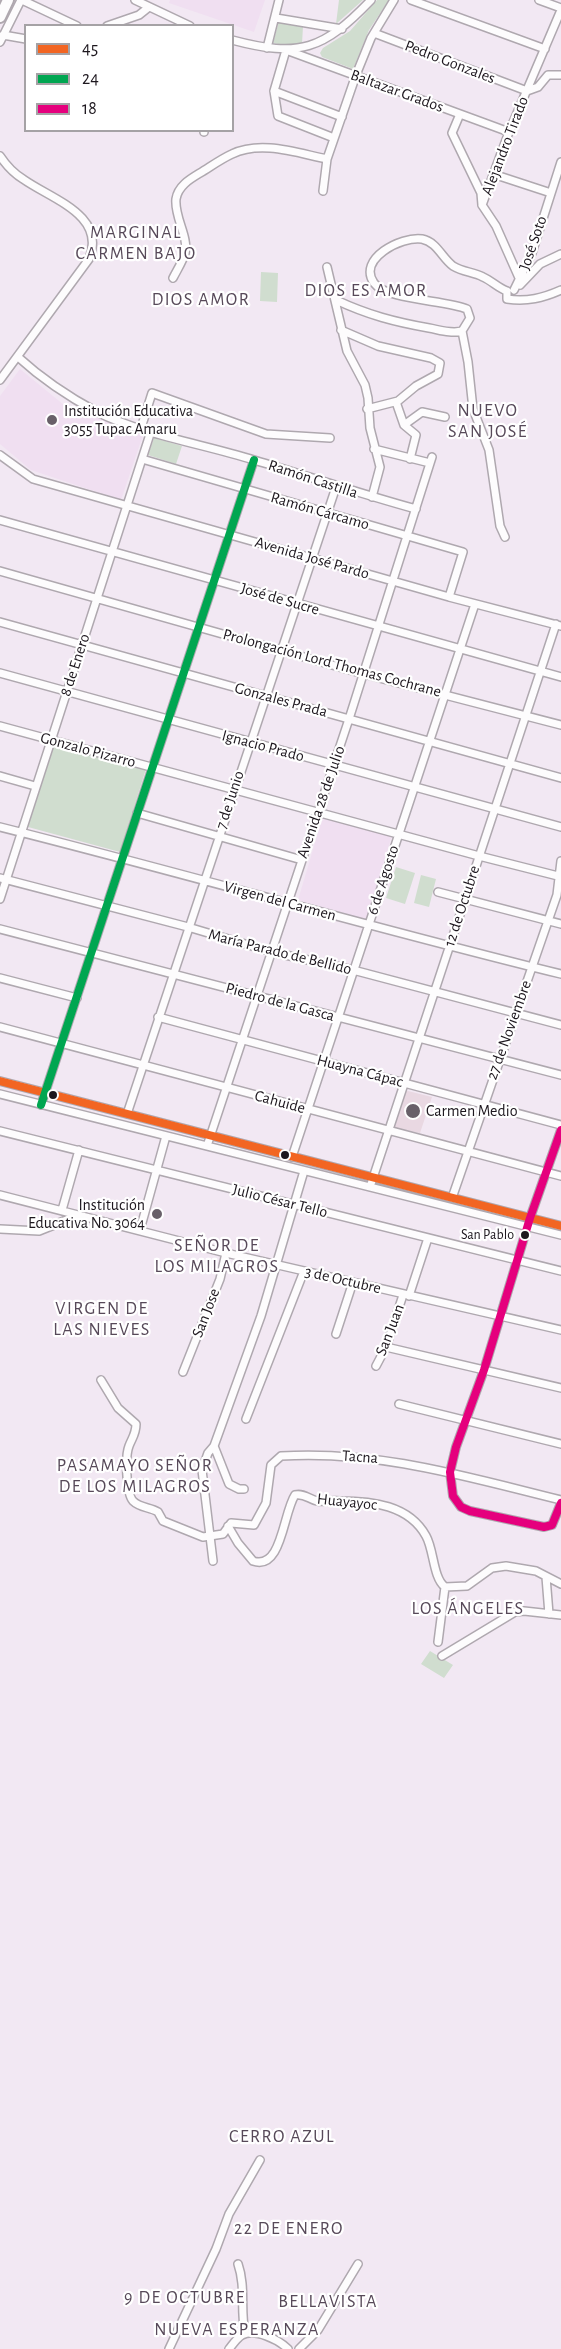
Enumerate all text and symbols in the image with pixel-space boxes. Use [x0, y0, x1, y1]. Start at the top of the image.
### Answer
legend [24, 24, 234, 132]
street label: Pedro Gonzales [402, 36, 498, 88]
text: 45 [82, 40, 98, 58]
street label: Baltazar Grados [348, 65, 446, 117]
text: 24 [82, 70, 99, 88]
street label: Alejandro Tirado [477, 94, 533, 198]
text: 18 [82, 100, 97, 118]
street label: José Soto [515, 213, 551, 273]
district label: MARGINAL CARMEN BAJO [75, 222, 197, 264]
district label: DIOS ES AMOR [304, 280, 428, 302]
district label: DIOS AMOR [152, 289, 250, 311]
district label: NUEVO SAN JOSÉ [448, 400, 528, 442]
place label: Institución Educativa 3055 Tupac Amaru [64, 401, 193, 439]
marker: Institución Educativa 3055 Tupac Amaru [45, 413, 59, 427]
street label: Ramón Castilla [266, 455, 360, 503]
street label: Ramón Cárcamo [268, 488, 372, 534]
street label: Avenida José Pardo [253, 532, 371, 584]
street label: José de Sucre [238, 579, 322, 619]
street label: Prolongación Lord Thomas Cochrane [221, 625, 443, 701]
street label: 8 de Enero [56, 631, 94, 699]
street label: Gonzales Prada [233, 678, 329, 722]
street label: Ignacio Prado [220, 726, 306, 766]
street label: Gonzalo Pizarro [38, 728, 138, 772]
street label: Avenida 28 de Julio [293, 743, 349, 861]
street label: 7 de Junio [212, 768, 248, 832]
street label: 6 de Agosto [363, 843, 403, 917]
street label: 12 de Octubre [440, 863, 484, 949]
street label: Virgen del Carmen [222, 877, 338, 925]
street label: María Parado de Bellido [206, 925, 354, 979]
street label: Piedro de la Gasca [223, 978, 337, 1026]
street label: 27 de Noviembre [482, 978, 536, 1082]
street label: Huayna Cápac [315, 1050, 405, 1092]
street label: Cahuide [253, 1086, 307, 1118]
unlabelled marker [47, 1089, 59, 1101]
place label: Carmen Medio [426, 1101, 517, 1121]
marker: Carmen Medio [404, 1102, 422, 1120]
unlabelled marker [279, 1149, 291, 1161]
street label: Julio César Tello [230, 1180, 330, 1222]
place label: Institución Educativa No. 3064 [28, 1195, 145, 1233]
marker: Institución Educativa No. 3064 [150, 1207, 164, 1221]
place label: San Pablo [461, 1227, 514, 1243]
marker: San Pablo [519, 1229, 531, 1241]
district label: SEÑOR DE LOS MILAGROS [155, 1235, 279, 1278]
street label: 3 de Octubre [303, 1262, 383, 1298]
street label: San Jose [188, 1286, 224, 1340]
district label: VIRGEN DE LAS NIEVES [53, 1298, 151, 1340]
street label: San Juan [371, 1301, 409, 1359]
street label: Tacna [341, 1446, 379, 1468]
district label: PASAMAYO SEÑOR DE LOS MILAGROS [57, 1455, 213, 1498]
street label: Huayayoc [316, 1489, 378, 1515]
district label: LOS ÁNGELES [412, 1598, 524, 1620]
district label: CERRO AZUL [229, 2126, 335, 2148]
district label: 22 DE ENERO [234, 2218, 344, 2240]
district label: 9 DE OCTUBRE [124, 2287, 246, 2309]
district label: BELLAVISTA [278, 2291, 378, 2313]
district label: NUEVA ESPERANZA [154, 2319, 320, 2341]

